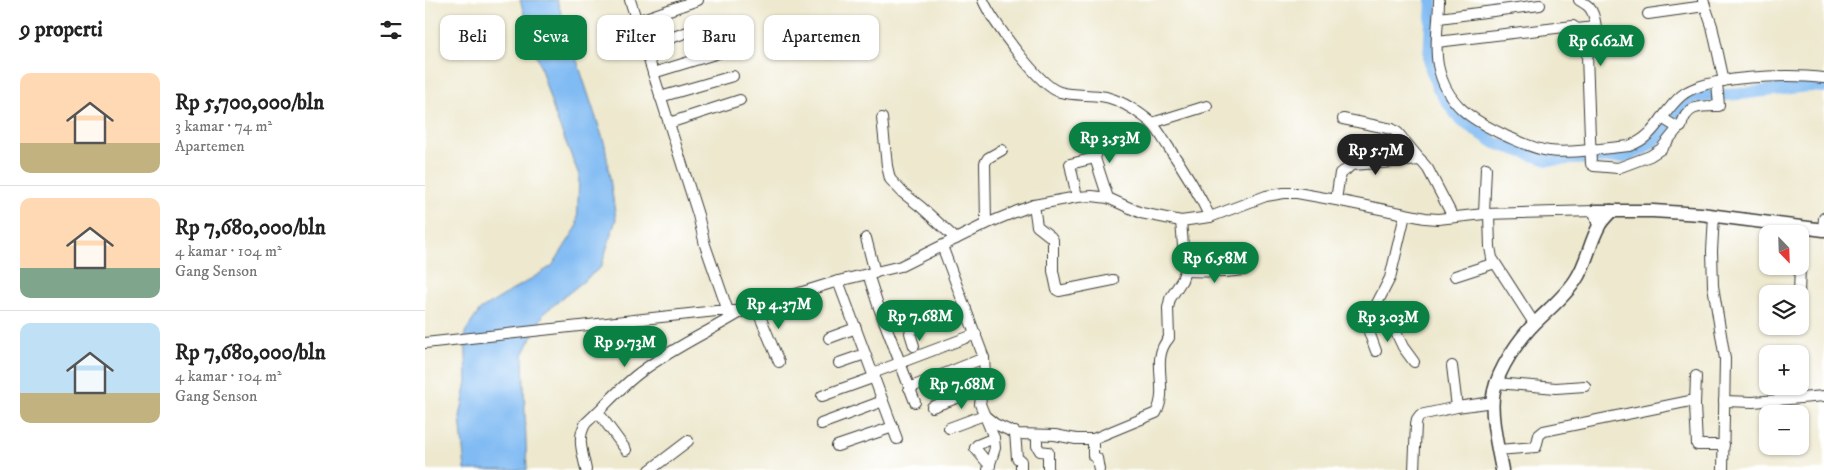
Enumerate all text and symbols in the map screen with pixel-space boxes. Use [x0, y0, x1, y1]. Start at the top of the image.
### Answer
chip: Beli [440, 15, 505, 60]
chip: Sewa [515, 15, 587, 60]
chip: Filter [597, 15, 674, 60]
chip: Baru [684, 15, 754, 60]
chip: Apartemen [764, 15, 879, 60]
icon: filters [377, 16, 405, 44]
text: 9 properti [20, 17, 103, 43]
pin: Rp 6.62M [1549, 24, 1653, 67]
text: Rp 6.62M [1568, 31, 1634, 51]
text: Rp 5,700,000/bln [175, 90, 324, 116]
icon: home [60, 93, 120, 153]
text: 3 kamar · 74 m² [175, 116, 272, 136]
pin: Rp 3.53M [1058, 121, 1162, 164]
text: Rp 3.53M [1080, 128, 1140, 148]
pin: Rp 5.7M [1330, 134, 1422, 176]
text: Apartemen [175, 136, 245, 156]
text: Rp 5.7M [1348, 140, 1404, 160]
text: Rp 7,680,000/bln [175, 215, 326, 241]
icon: home [60, 218, 120, 278]
north arrow [1759, 225, 1809, 275]
map controls [1759, 225, 1809, 455]
text: 4 kamar · 104 m² [175, 241, 282, 261]
pin: Rp 6.58M [1163, 242, 1267, 284]
text: Rp 6.58M [1183, 248, 1247, 268]
text: Gang Senson [175, 261, 257, 281]
button: layers [1759, 285, 1809, 335]
pin: Rp 4.37M [727, 288, 831, 330]
text: Rp 4.37M [747, 294, 811, 314]
pin: Rp 7.68M [868, 300, 972, 342]
pin: Rp 3.03M [1336, 300, 1440, 343]
text: Rp 7.68M [887, 306, 953, 326]
text: Rp 3.03M [1357, 307, 1419, 327]
pin: Rp 9.73M [573, 326, 677, 368]
text: Rp 9.73M [594, 332, 656, 352]
text: Rp 7,680,000/bln [175, 340, 326, 366]
icon: home [60, 343, 120, 403]
button: + [1759, 345, 1809, 395]
text: 4 kamar · 104 m² [175, 366, 282, 386]
pin: Rp 7.68M [910, 368, 1014, 410]
text: Rp 7.68M [929, 374, 995, 394]
text: Gang Senson [175, 386, 257, 406]
button: − [1759, 405, 1809, 455]

